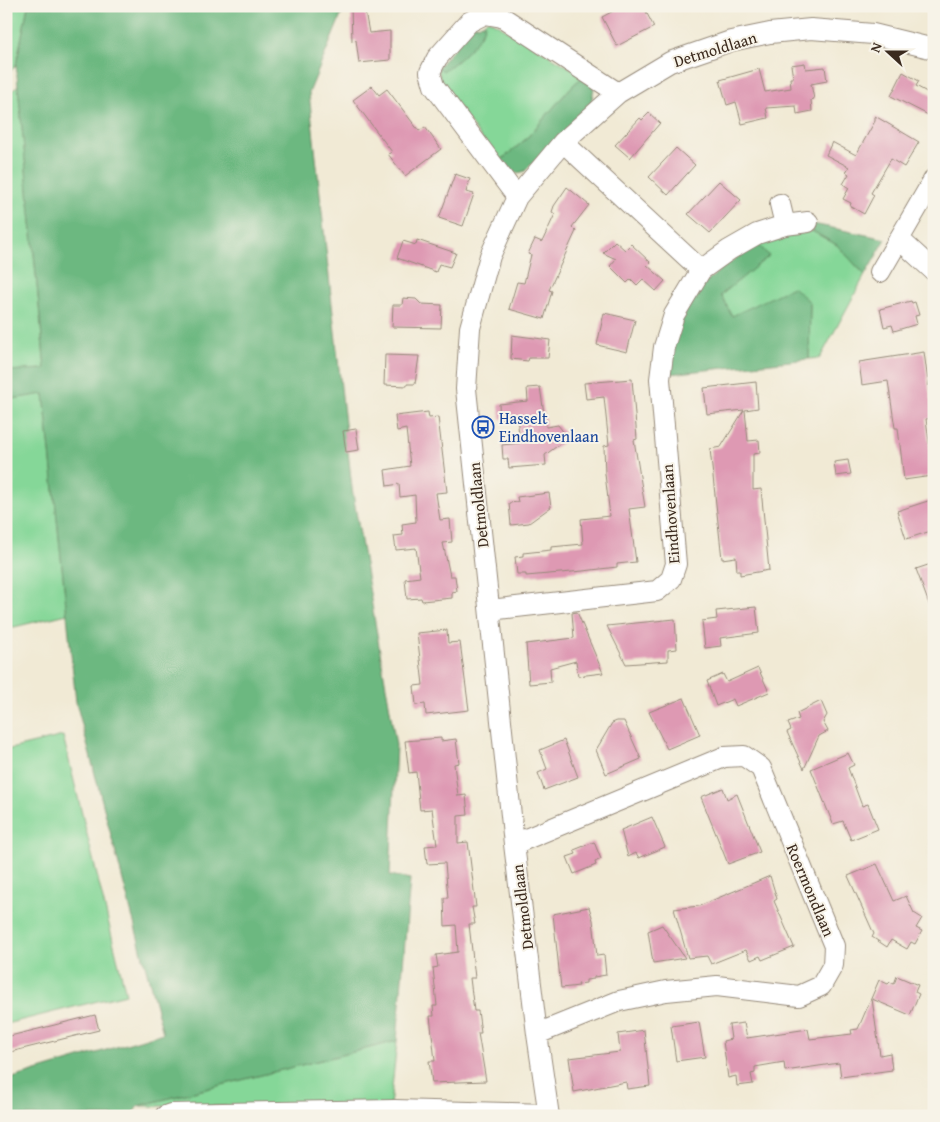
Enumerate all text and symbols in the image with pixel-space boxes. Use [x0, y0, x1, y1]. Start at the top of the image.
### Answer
street label: Detmoldlaan [670, 25, 760, 73]
north arrow [862, 28, 912, 78]
text: N [865, 39, 887, 55]
place label: Hasselt Eindhovenlaan [499, 406, 599, 448]
bus stop icon: Hasselt Eindhovenlaan [471, 415, 495, 439]
street label: Detmoldlaan [462, 461, 494, 549]
street label: Eindhovenlaan [655, 463, 685, 565]
street label: Roermondlaan [781, 840, 841, 940]
street label: Detmoldlaan [505, 863, 539, 951]

